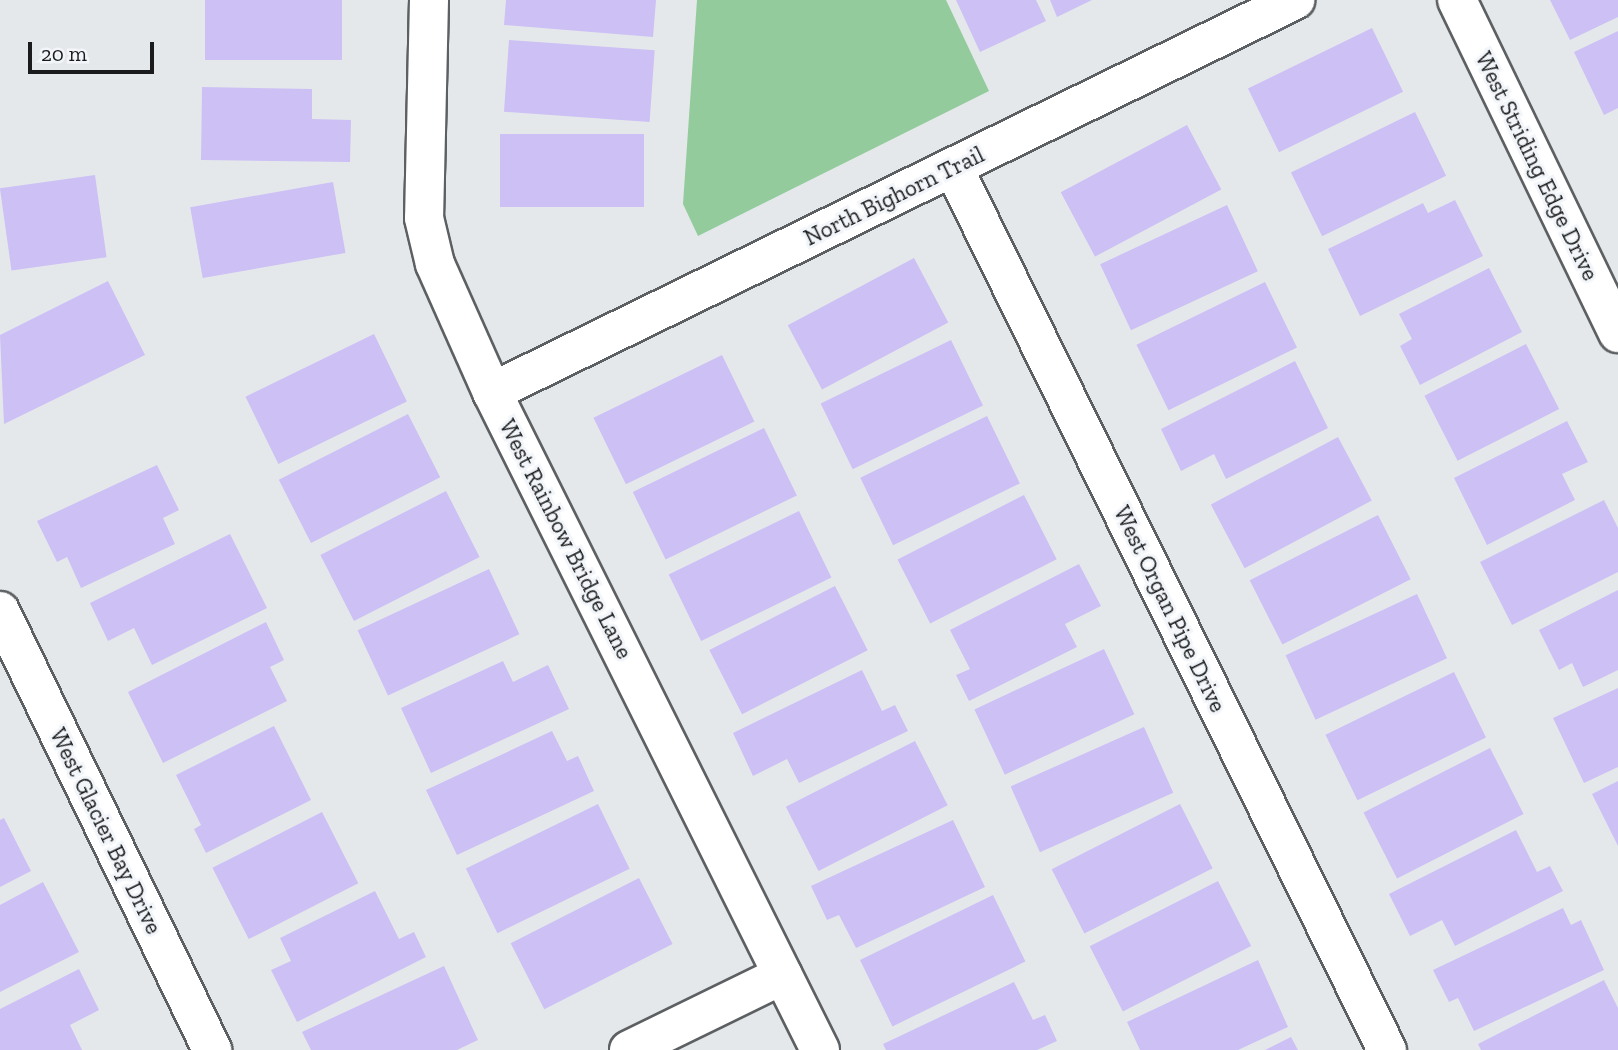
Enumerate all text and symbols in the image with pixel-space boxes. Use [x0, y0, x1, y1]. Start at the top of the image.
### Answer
scale bar [32, 28, 158, 72]
text: 20 m [41, 41, 87, 66]
street label: West Striding Edge Drive [1470, 47, 1604, 285]
street label: North Bighorn Trail [799, 140, 989, 252]
street label: West Rainbow Bridge Lane [493, 414, 639, 664]
street label: West Organ Pipe Drive [1108, 501, 1232, 717]
street label: West Glacier Bay Drive [44, 723, 168, 939]

